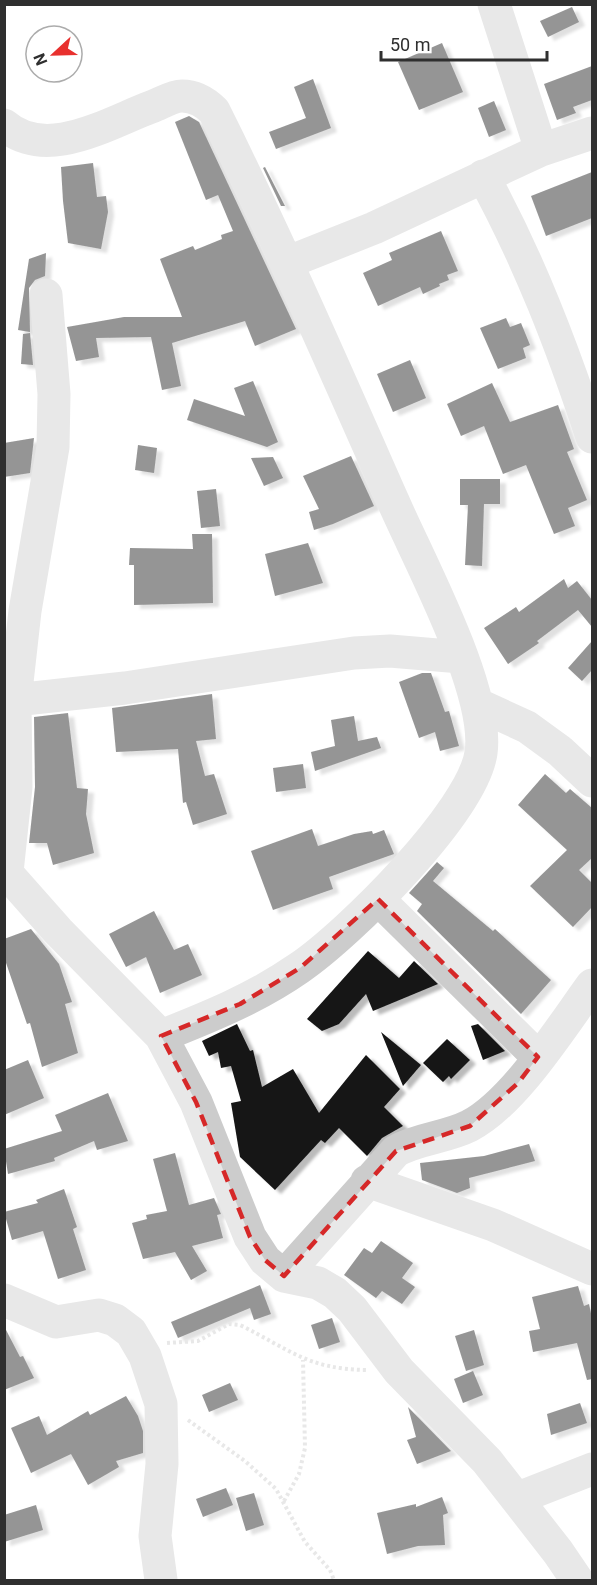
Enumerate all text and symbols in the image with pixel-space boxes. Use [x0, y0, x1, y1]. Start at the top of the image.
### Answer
north arrow [24, 24, 84, 84]
scale bar [381, 24, 548, 62]
text: 50 m [390, 34, 430, 55]
text: N [30, 51, 51, 68]

